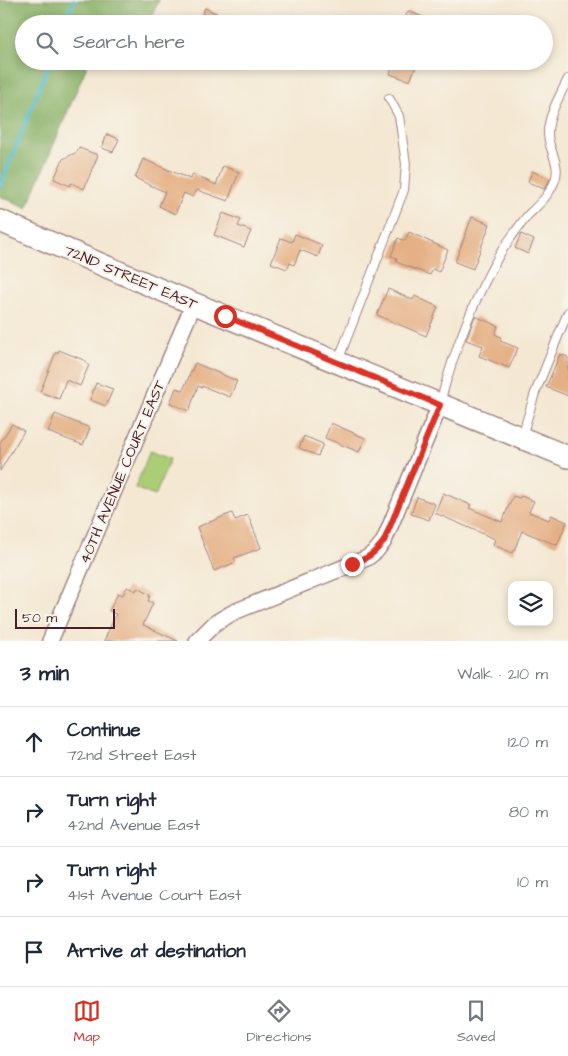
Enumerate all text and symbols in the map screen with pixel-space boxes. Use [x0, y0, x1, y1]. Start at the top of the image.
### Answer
search box [15, 15, 553, 70]
icon: search [33, 29, 61, 57]
text: Search here [73, 29, 185, 56]
street label: 72ND STREET EAST [61, 240, 201, 315]
route start [214, 305, 237, 328]
street label: 40TH AVENUE COURT EAST [74, 377, 171, 567]
route end [341, 553, 364, 576]
map controls [508, 581, 553, 626]
button: layers [508, 581, 553, 626]
scale bar [15, 606, 115, 629]
text: 50 m [22, 608, 57, 628]
text: 3 min [20, 659, 69, 688]
text: Walk · 210 m [457, 663, 548, 685]
text: Continue [67, 717, 141, 744]
icon: ahead [20, 728, 48, 756]
text: 120 m [508, 731, 548, 753]
text: 72nd Street East [67, 744, 196, 766]
text: Turn right [67, 787, 156, 814]
icon: right [20, 798, 48, 826]
text: 80 m [509, 801, 548, 823]
text: 42nd Avenue East [67, 814, 200, 836]
text: Turn right [67, 857, 156, 884]
icon: right [20, 868, 48, 896]
text: 10 m [517, 871, 548, 893]
text: 41st Avenue Court East [67, 884, 242, 906]
icon: arrive [20, 938, 48, 966]
text: Arrive at destination [67, 938, 246, 965]
tab: Map [73, 997, 101, 1047]
tab: Directions [246, 997, 311, 1047]
tab: Saved [457, 997, 495, 1047]

